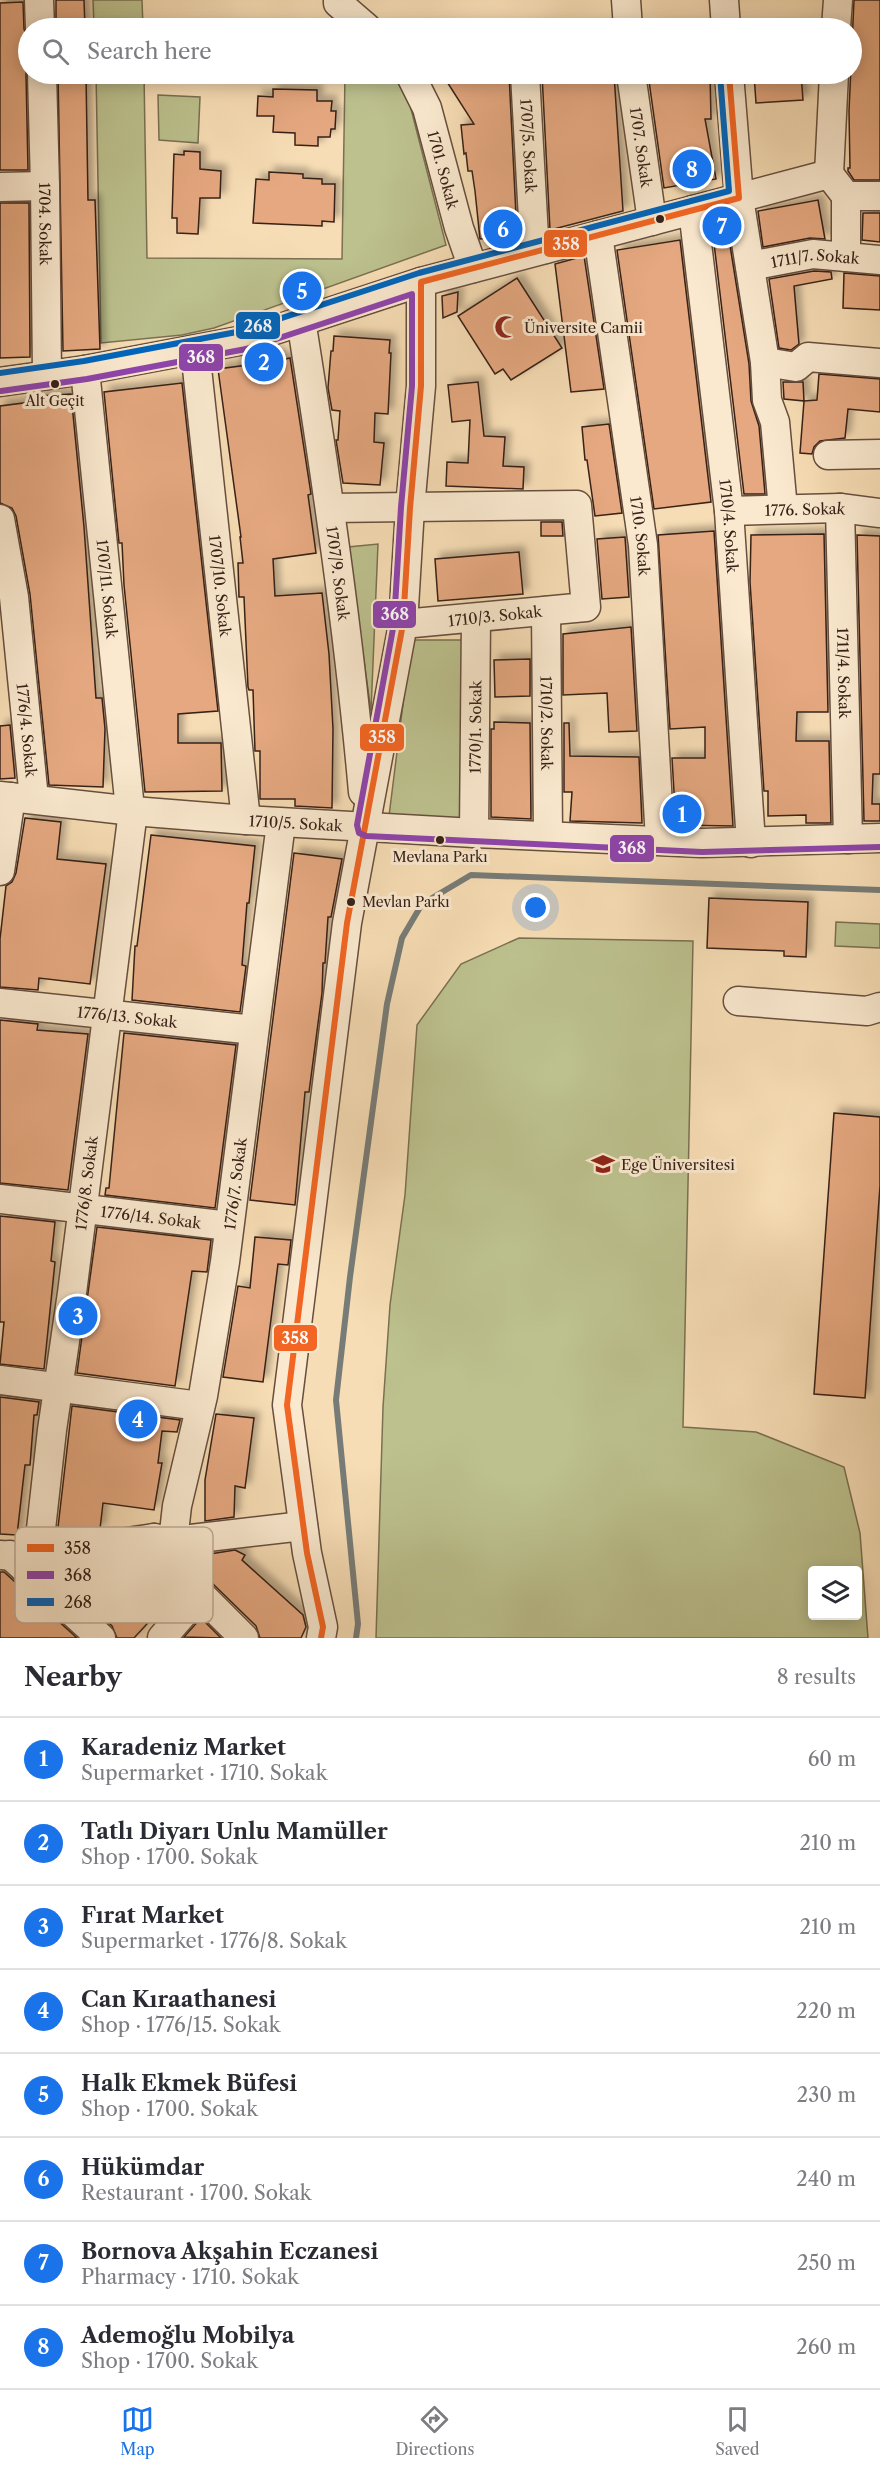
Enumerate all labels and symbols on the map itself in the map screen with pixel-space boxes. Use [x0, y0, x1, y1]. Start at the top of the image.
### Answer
street label: 1707/5. Sokak [517, 98, 541, 195]
street label: 1707. Sokak [626, 106, 657, 190]
street label: 1701. Sokak [424, 128, 463, 213]
pin: 8 [672, 146, 712, 192]
street label: 1704. Sokak [35, 182, 55, 267]
pin: 7 [702, 204, 742, 248]
pin: 6 [484, 206, 522, 252]
unlabelled marker [654, 213, 666, 225]
line badge: 358 [543, 229, 588, 258]
text: 358 [552, 234, 580, 254]
street label: 1711/7. Sokak [769, 244, 862, 271]
pin: 5 [282, 268, 322, 314]
line badge: 268 [235, 311, 281, 340]
mosque icon: Üniversite Camii [493, 314, 519, 340]
text: 268 [244, 316, 273, 336]
place label: Üniversite Camii [524, 318, 643, 337]
pin: 2 [244, 340, 284, 385]
line badge: 368 [178, 343, 224, 372]
text: 368 [187, 347, 215, 367]
marker: Alt Geçit [49, 378, 61, 390]
place label: Alt Geçit [24, 392, 85, 410]
street label: 1710/4. Sokak [716, 478, 743, 575]
street label: 1710. Sokak [626, 495, 654, 578]
street label: 1776. Sokak [764, 498, 848, 520]
street label: 1707/9. Sokak [323, 525, 354, 623]
street label: 1707/10. Sokak [206, 534, 236, 639]
street label: 1707/11. Sokak [93, 538, 122, 641]
line badge: 368 [372, 600, 417, 629]
street label: 1710/3. Sokak [447, 602, 544, 630]
text: 368 [381, 604, 409, 624]
street label: 1711/4. Sokak [833, 627, 855, 720]
street label: 1710/2. Sokak [537, 676, 557, 772]
street label: 1770/1. Sokak [465, 679, 485, 774]
street label: 1776/4. Sokak [13, 682, 41, 779]
line badge: 358 [359, 723, 405, 752]
text: 358 [368, 727, 396, 747]
pin: 1 [662, 792, 702, 836]
street label: 1710/5. Sokak [248, 811, 344, 835]
marker: Mevlana Parkı [434, 834, 446, 846]
line badge: 368 [609, 834, 655, 863]
text: 368 [618, 838, 646, 858]
place label: Mevlana Parkı [393, 848, 487, 866]
place label: Mevlan Parkı [362, 893, 450, 911]
your location [521, 893, 550, 922]
marker: Mevlan Parkı [345, 896, 357, 908]
street label: 1776/13. Sokak [76, 1002, 180, 1031]
street label: 1776/8. Sokak [71, 1133, 101, 1231]
street label: 1776/7. Sokak [220, 1135, 250, 1231]
school or university icon: Ege Üniversitesi [590, 1151, 616, 1177]
place label: Ege Üniversitesi [621, 1155, 735, 1174]
street label: 1776/14. Sokak [100, 1201, 204, 1232]
pin: 3 [58, 1294, 98, 1338]
line badge: 358 [273, 1324, 318, 1352]
text: 358 [281, 1328, 309, 1348]
pin: 4 [118, 1396, 158, 1442]
legend [15, 1527, 213, 1623]
text: 358 [64, 1538, 91, 1558]
text: 368 [64, 1565, 92, 1585]
text: 268 [64, 1592, 92, 1612]

